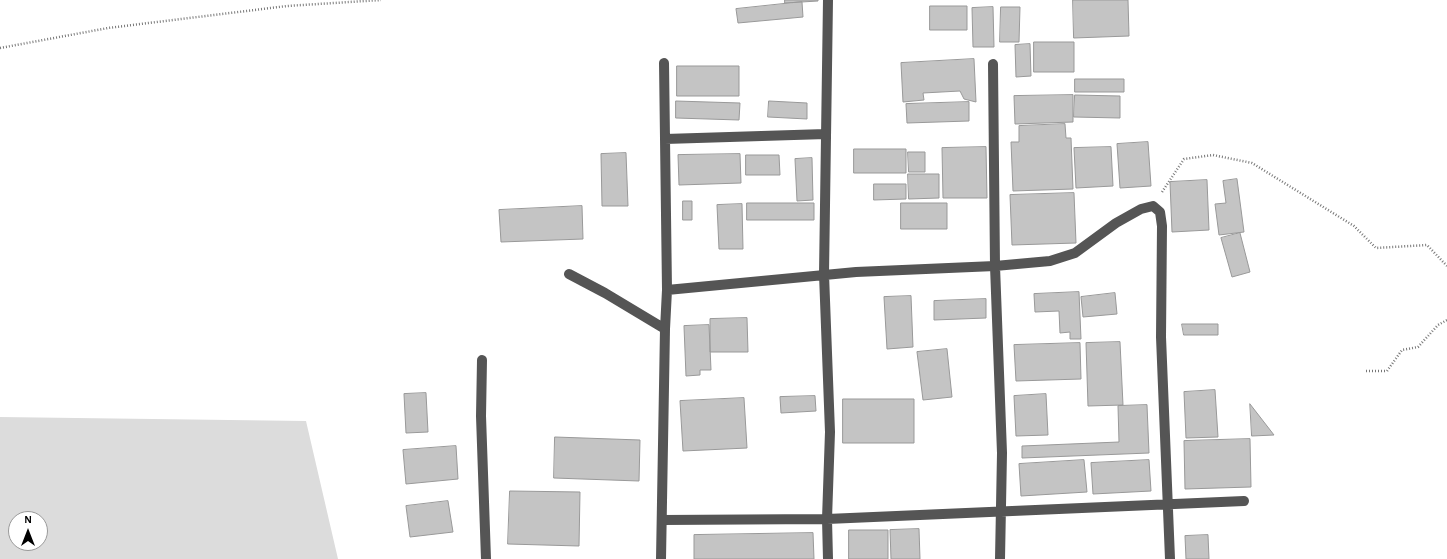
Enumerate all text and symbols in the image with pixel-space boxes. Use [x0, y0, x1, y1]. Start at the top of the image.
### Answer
north arrow [8, 511, 48, 551]
text: N [24, 514, 32, 525]

